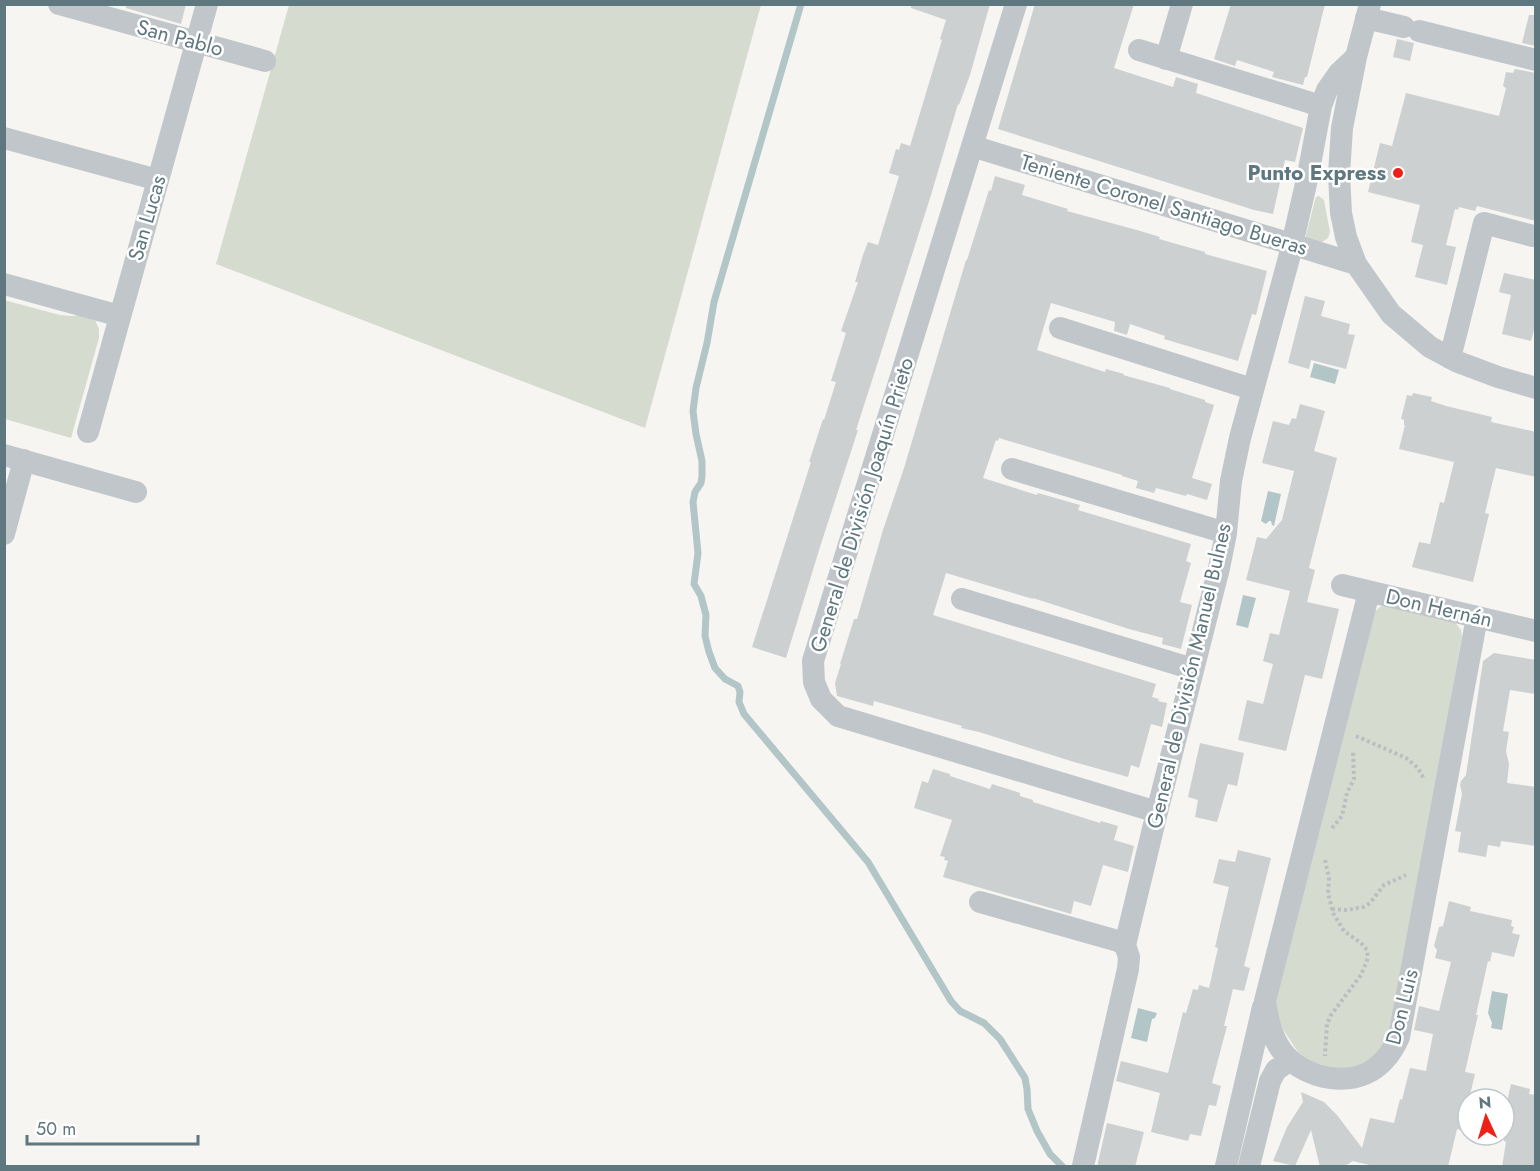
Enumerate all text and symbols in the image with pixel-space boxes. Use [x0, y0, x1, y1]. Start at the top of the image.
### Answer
street label: San Pablo [134, 12, 226, 64]
street label: Teniente Coronel Santiago Bueras [1017, 147, 1311, 263]
place label: Punto Express [1248, 158, 1386, 188]
marker: Punto Express [1391, 166, 1405, 180]
street label: San Lucas [121, 172, 173, 264]
street label: General de División Joaquín Prieto [803, 354, 921, 656]
street label: General de División Manuel Bulnes [1139, 520, 1239, 832]
street label: Don Hernán [1383, 581, 1495, 635]
street label: Don Luis [1378, 966, 1426, 1048]
north arrow [1456, 1087, 1516, 1147]
text: N [1478, 1091, 1492, 1114]
scale bar [27, 1108, 198, 1146]
text: 50 m [36, 1116, 76, 1142]

